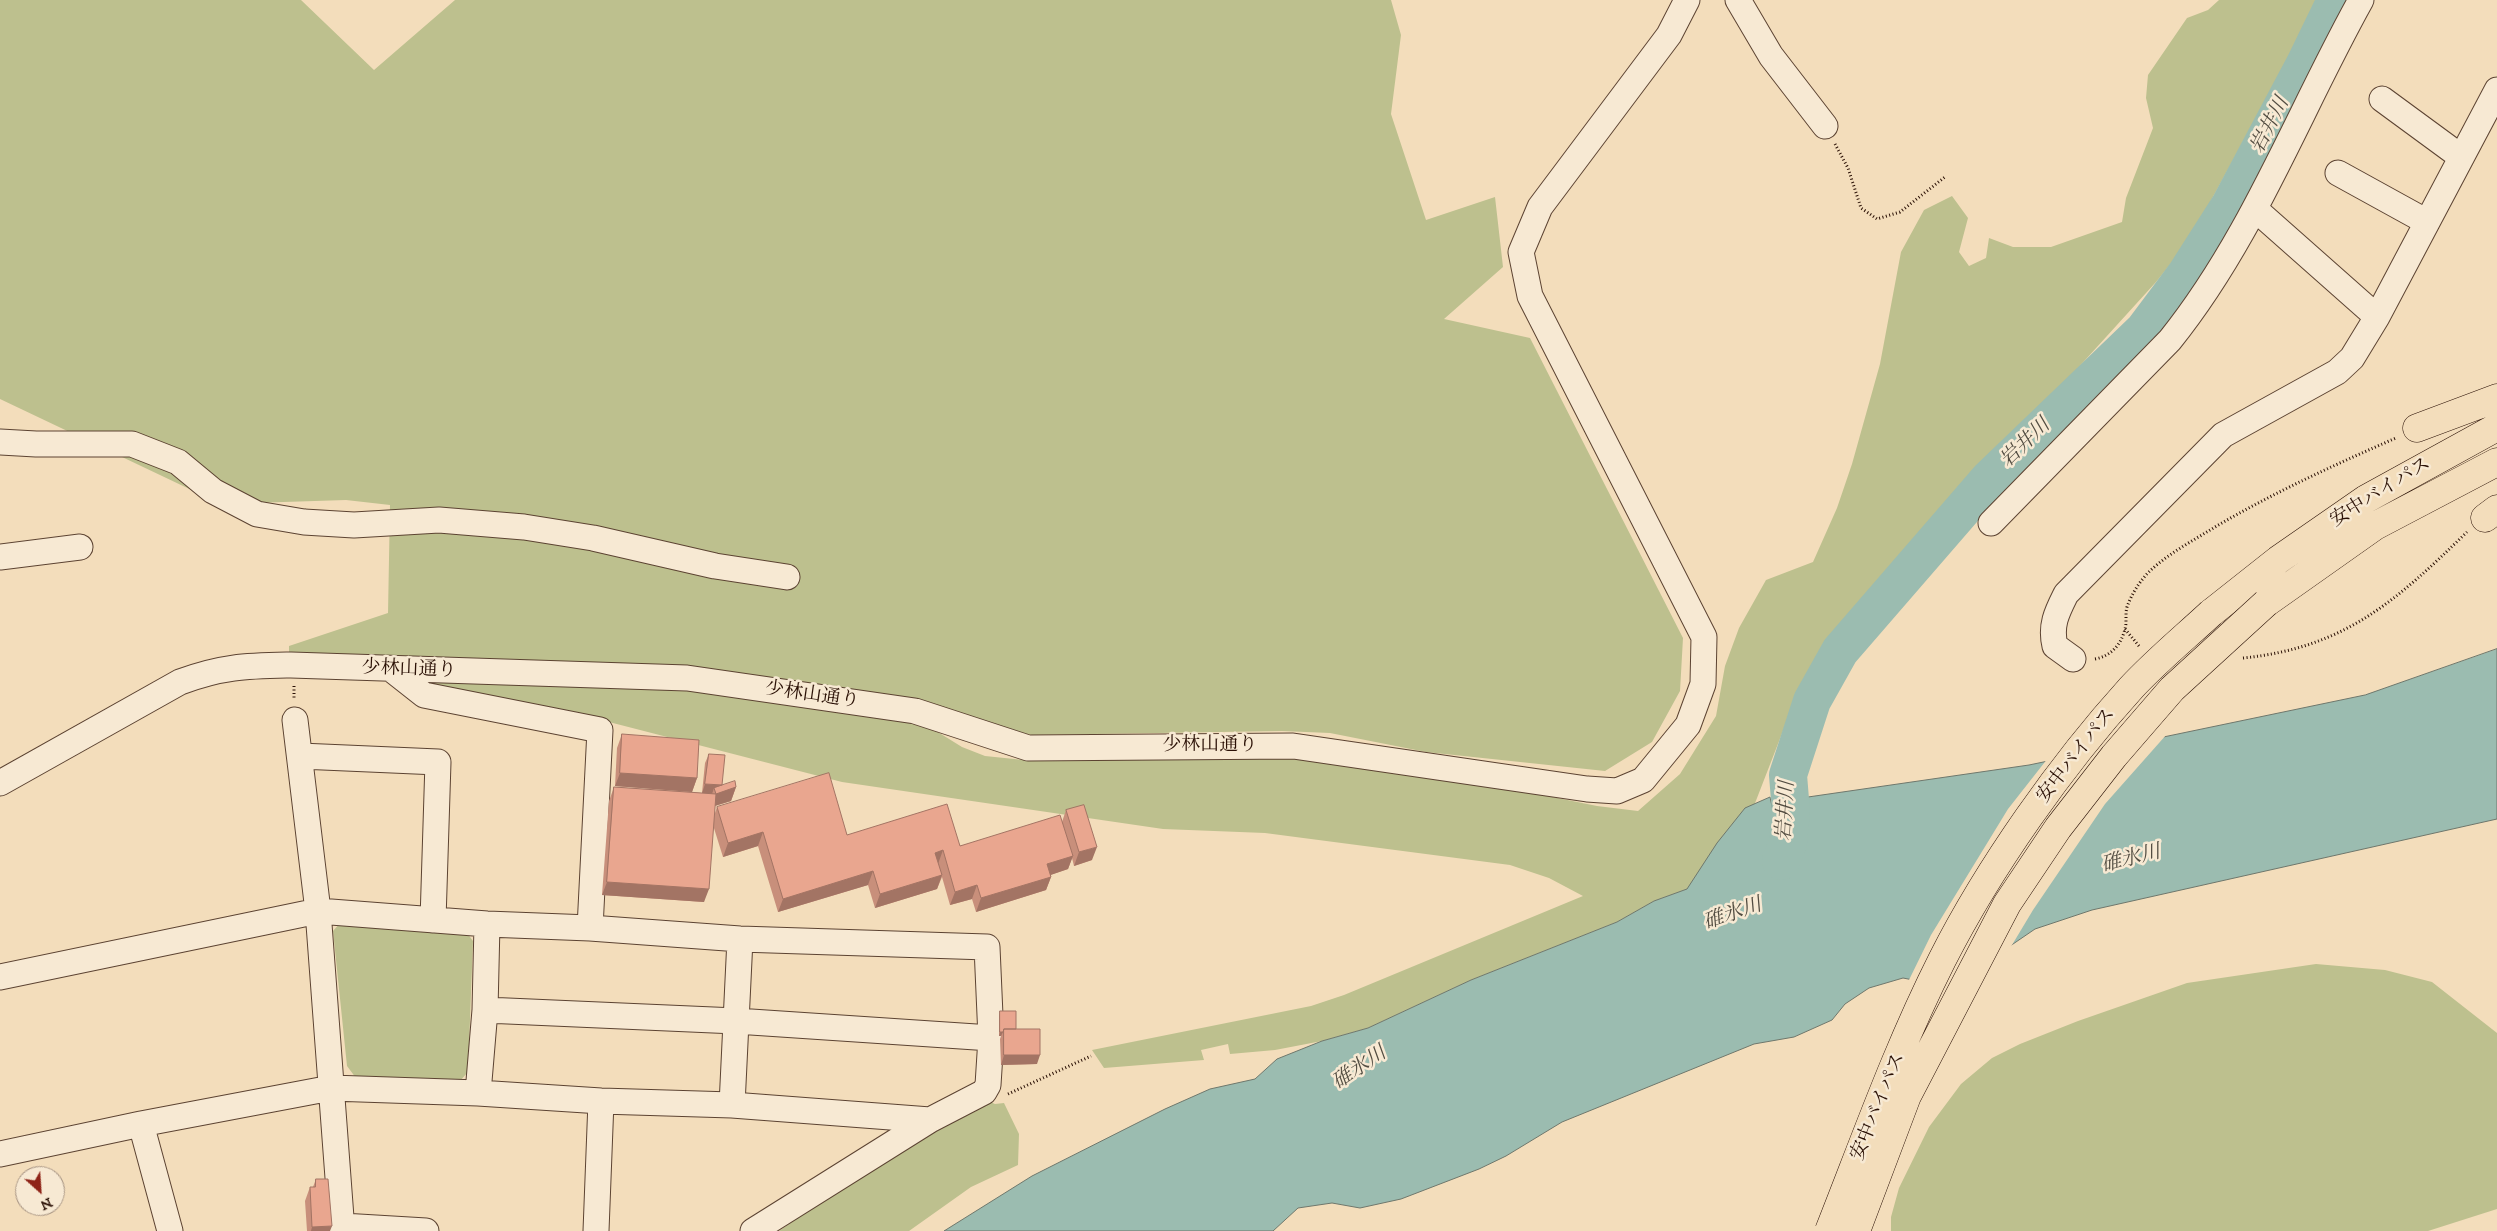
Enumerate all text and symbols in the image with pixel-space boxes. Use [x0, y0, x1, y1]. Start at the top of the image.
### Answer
water label: 岩井川 [2247, 94, 2295, 158]
water label: 岩井川 [1996, 415, 2056, 473]
street label: 安中バイパス [2327, 453, 2435, 533]
street label: 少林山通り [361, 657, 457, 683]
street label: 少林山通り [763, 678, 861, 714]
street label: 安中バイパス [2033, 704, 2121, 808]
street label: 少林山通り [1163, 735, 1257, 757]
water label: 岩井川 [1773, 780, 1801, 842]
water label: 碓氷川 [2099, 841, 2163, 879]
water label: 碓氷川 [1701, 894, 1765, 936]
water label: 碓氷川 [1328, 1042, 1392, 1096]
street label: 安中バイパス [1847, 1050, 1911, 1164]
north arrow [15, 1166, 65, 1216]
text: N [37, 1193, 55, 1214]

